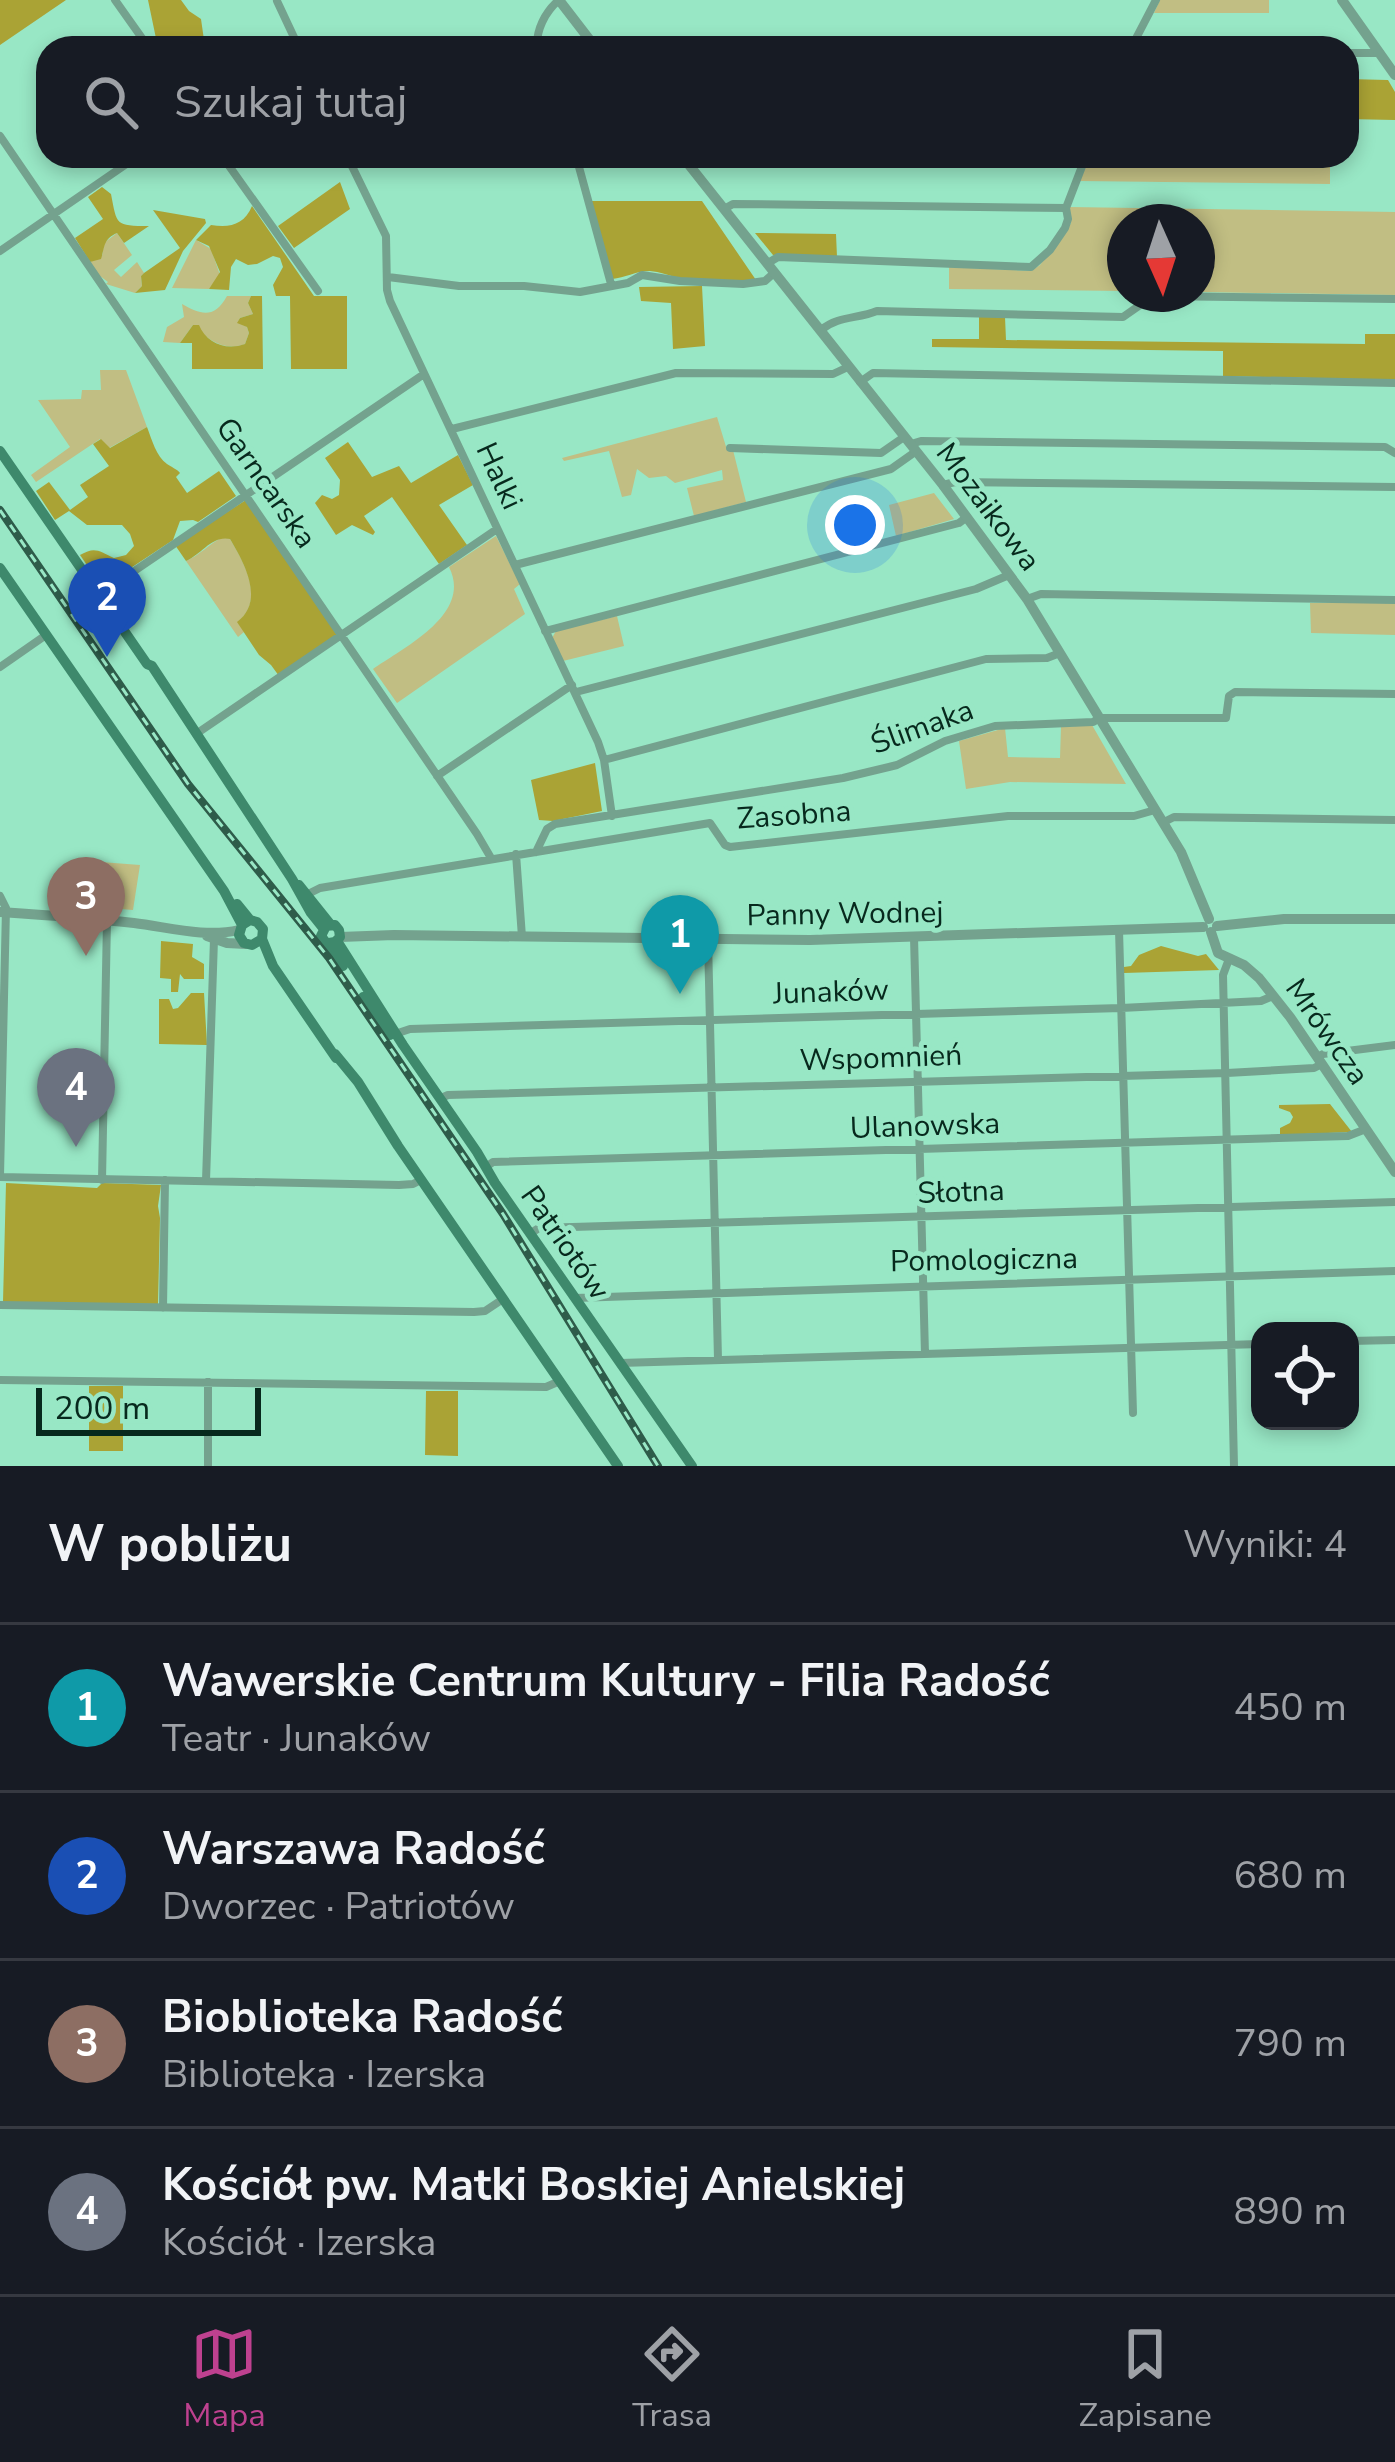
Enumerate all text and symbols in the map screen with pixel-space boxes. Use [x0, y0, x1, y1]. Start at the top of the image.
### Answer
search box [36, 36, 1359, 168]
icon: search [78, 69, 144, 135]
text: Szukaj tutaj [174, 72, 407, 133]
north arrow [1107, 204, 1215, 312]
street label: Garncarska [206, 409, 326, 557]
street label: Mozaikowa [926, 435, 1050, 579]
street label: Halki [466, 436, 532, 516]
your location [825, 495, 885, 555]
pin: 2 [68, 558, 146, 657]
street label: Ślimaka [865, 690, 979, 764]
street label: Zasobna [735, 791, 853, 839]
pin: 3 [47, 857, 125, 956]
street label: Panny Wodnej [746, 892, 944, 936]
pin: 1 [641, 895, 719, 994]
street label: Junaków [771, 969, 890, 1015]
street label: Mrówcza [1275, 971, 1379, 1093]
street label: Wspomnień [799, 1035, 963, 1081]
pin: 4 [37, 1048, 115, 1147]
street label: Ulanowska [849, 1103, 1001, 1149]
street label: Słotna [917, 1170, 1005, 1214]
street label: Patriotów [511, 1178, 619, 1308]
street label: Pomologiczna [890, 1238, 1078, 1282]
map controls [1251, 1322, 1359, 1430]
button: locate [1251, 1322, 1359, 1430]
scale bar [36, 1382, 261, 1435]
text: 200 m [54, 1386, 150, 1431]
text: W pobliżu [48, 1509, 292, 1579]
text: Wyniki: 4 [1183, 1518, 1347, 1571]
text: Wawerskie Centrum Kultury - Filia Radość [162, 1651, 1050, 1712]
text: 1 [75, 1681, 99, 1734]
text: 450 m [1233, 1681, 1347, 1734]
text: Teatr · Junaków [162, 1712, 431, 1765]
text: Warszawa Radość [162, 1819, 545, 1880]
text: 2 [75, 1849, 99, 1902]
text: 680 m [1233, 1849, 1347, 1902]
text: Dworzec · Patriotów [162, 1880, 515, 1933]
text: Bioblioteka Radość [162, 1987, 562, 2048]
text: 3 [75, 2017, 99, 2070]
text: 790 m [1233, 2017, 1347, 2070]
text: Biblioteka · Izerska [162, 2048, 486, 2101]
text: Kościół pw. Matki Boskiej Anielskiej [162, 2155, 905, 2216]
text: 4 [75, 2185, 99, 2238]
text: 890 m [1233, 2185, 1347, 2238]
text: Kościół · Izerska [162, 2216, 437, 2269]
tab: Mapa [183, 2321, 266, 2438]
tab: Trasa [632, 2321, 712, 2438]
tab: Zapisane [1079, 2321, 1212, 2438]

